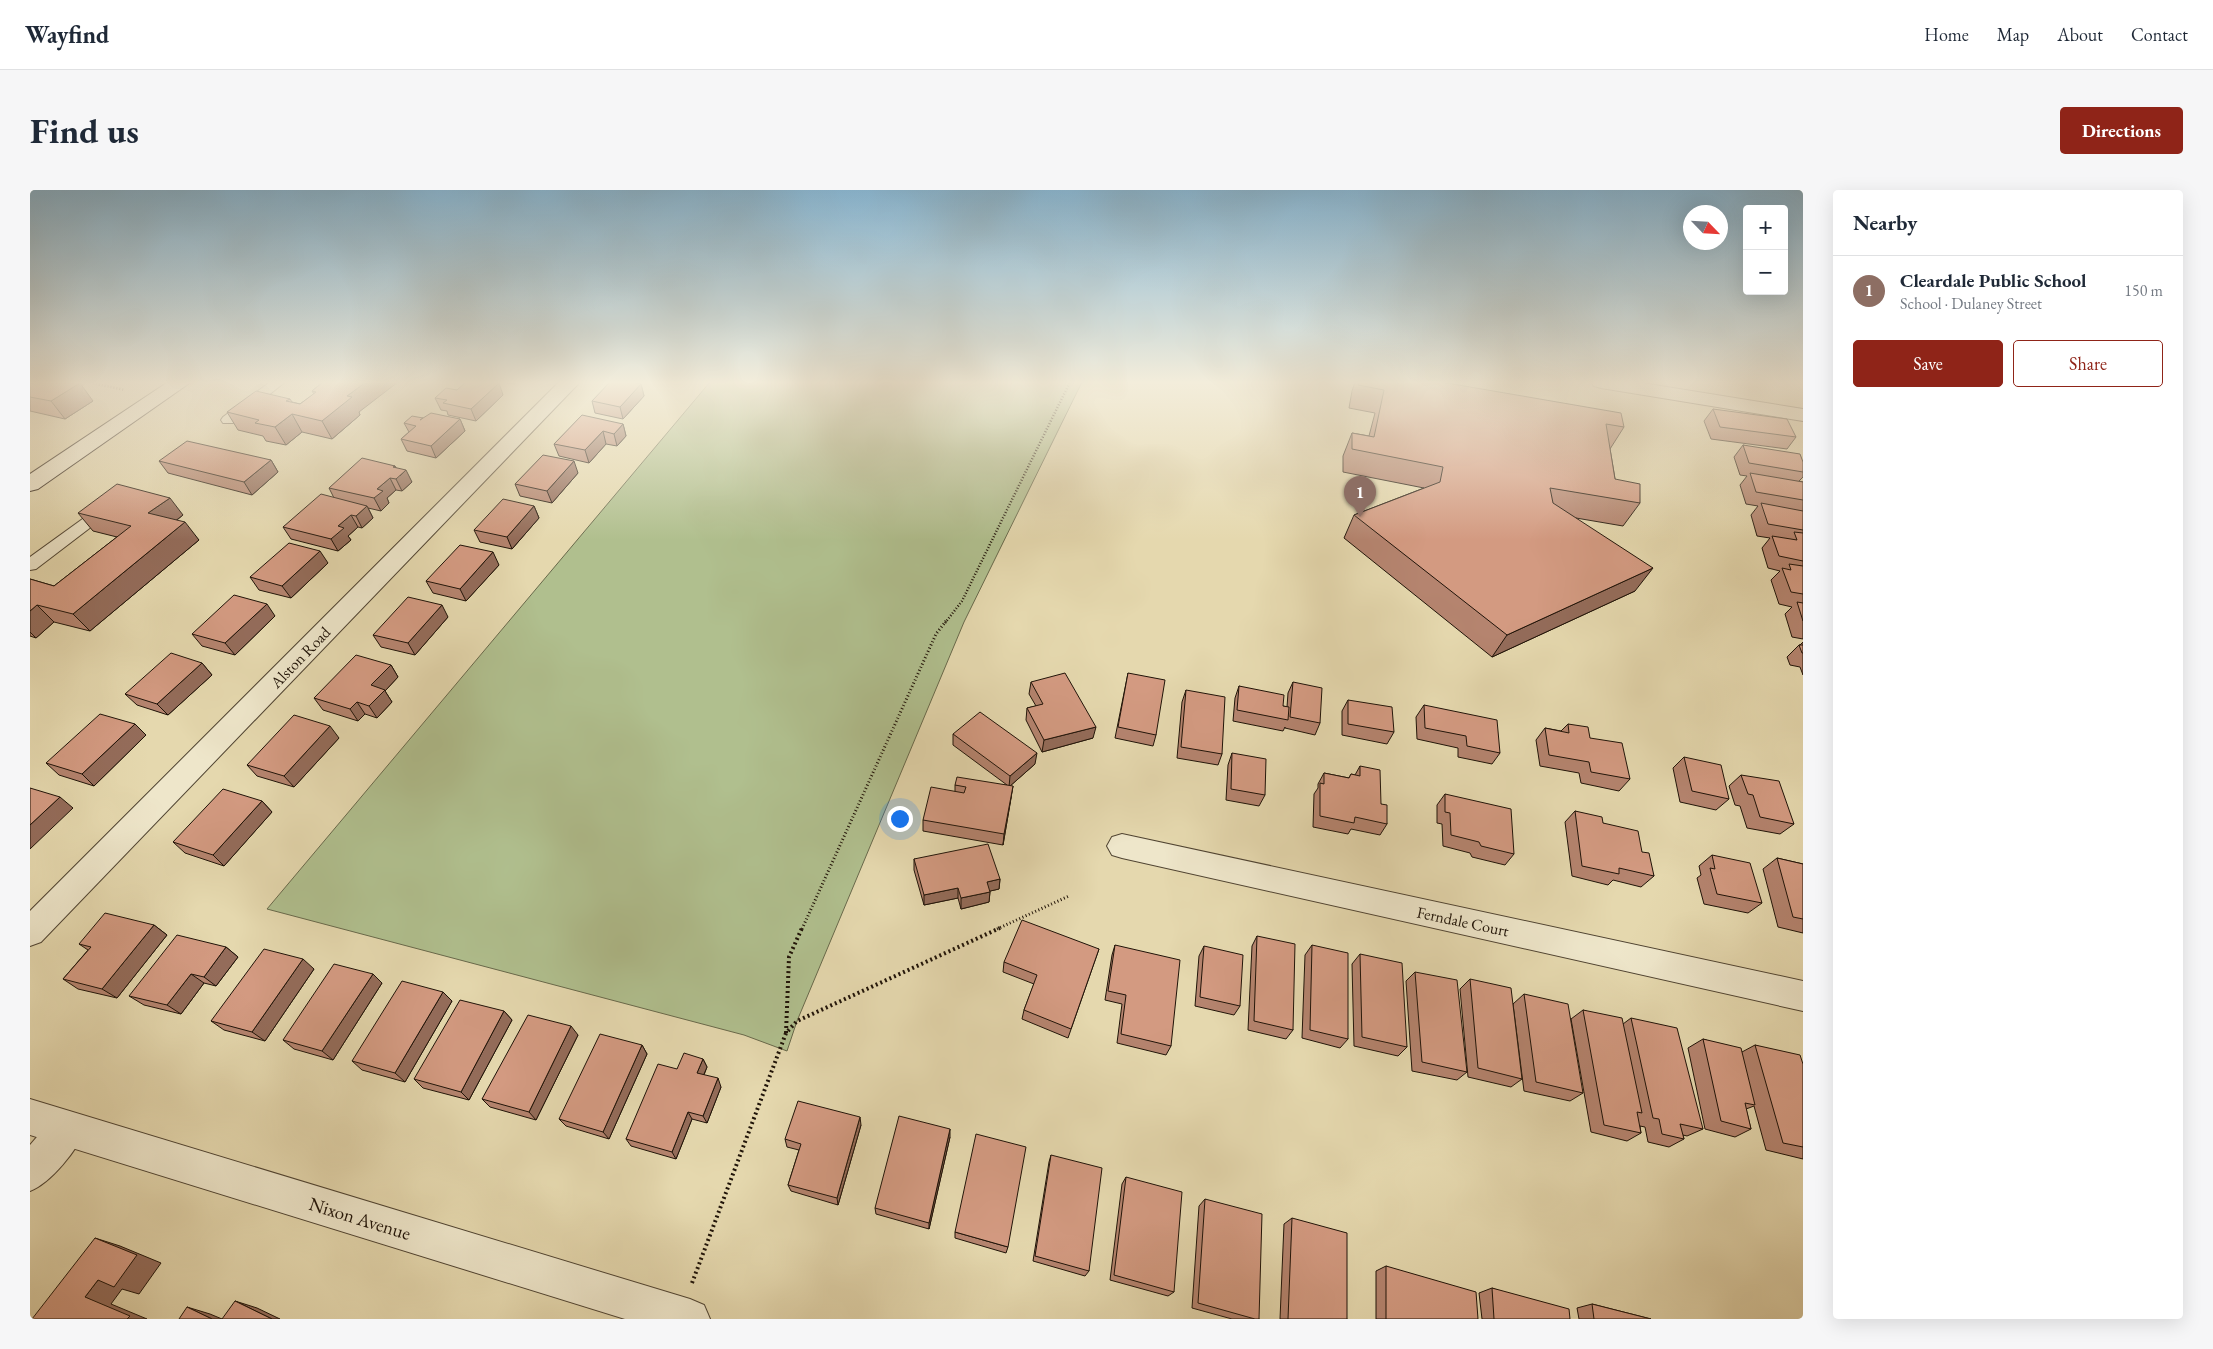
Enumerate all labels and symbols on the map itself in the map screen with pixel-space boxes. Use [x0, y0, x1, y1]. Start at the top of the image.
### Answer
north arrow [1683, 205, 1728, 250]
pin: 1 [1344, 476, 1376, 517]
street label: Alston Road [265, 621, 336, 693]
your location [887, 806, 913, 832]
street label: Ferndale Court [1415, 901, 1511, 941]
street label: Nixon Avenue [306, 1191, 414, 1246]

